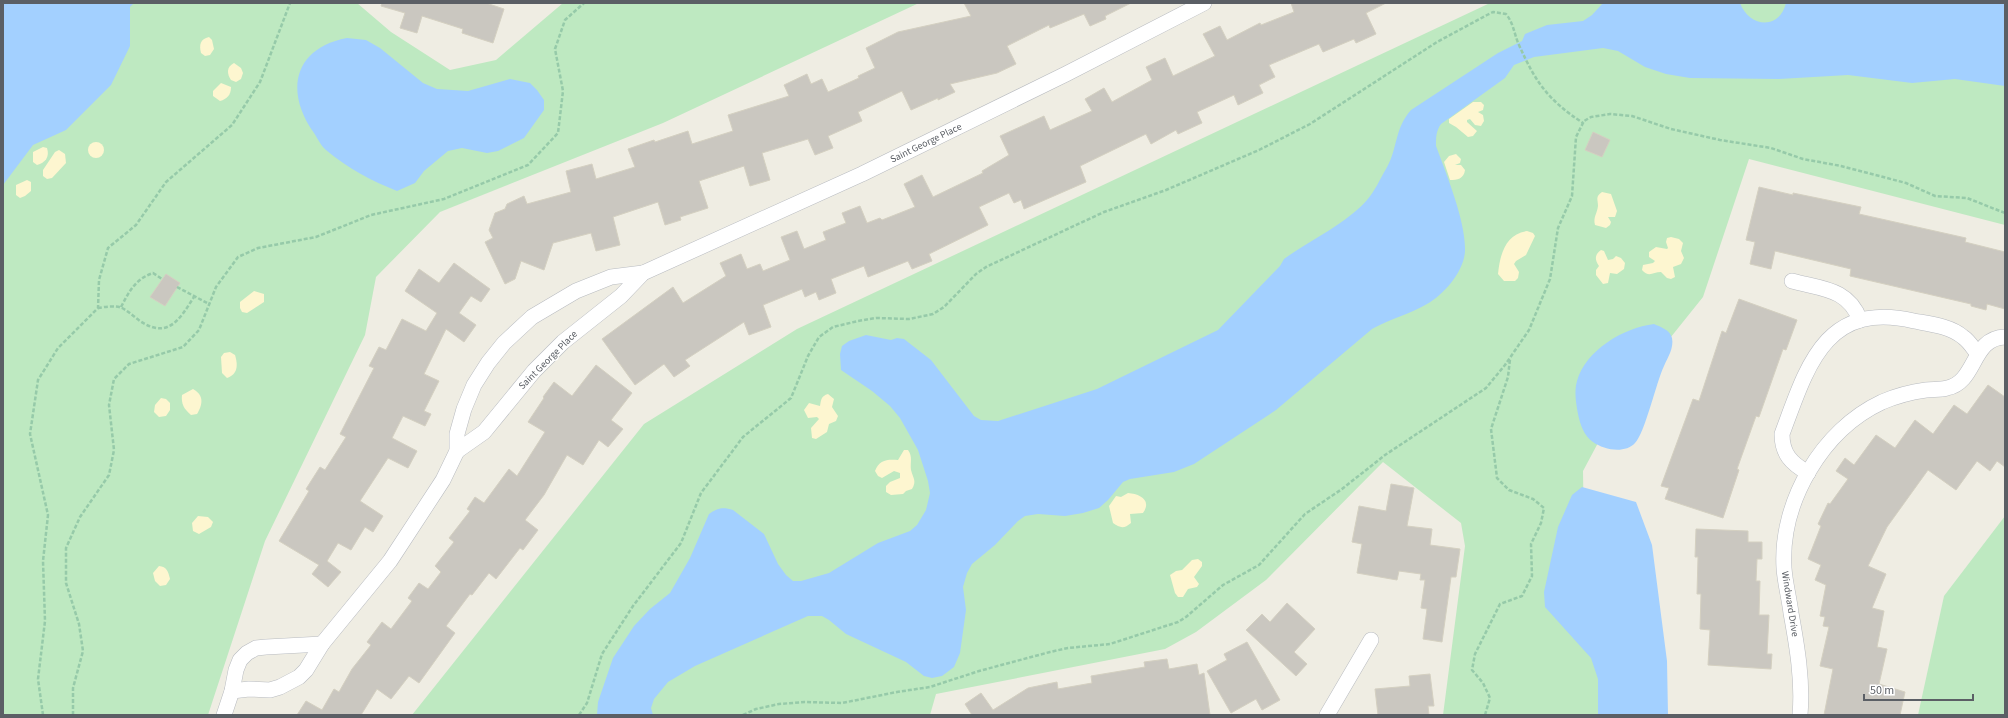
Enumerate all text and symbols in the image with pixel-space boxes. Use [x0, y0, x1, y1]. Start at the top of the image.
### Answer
street label: Saint George Place [888, 120, 964, 166]
street label: Saint George Place [515, 327, 581, 393]
street label: Windward Drive [1778, 570, 1802, 638]
scale bar [1864, 676, 1973, 702]
text: 50 m [1870, 682, 1894, 699]

